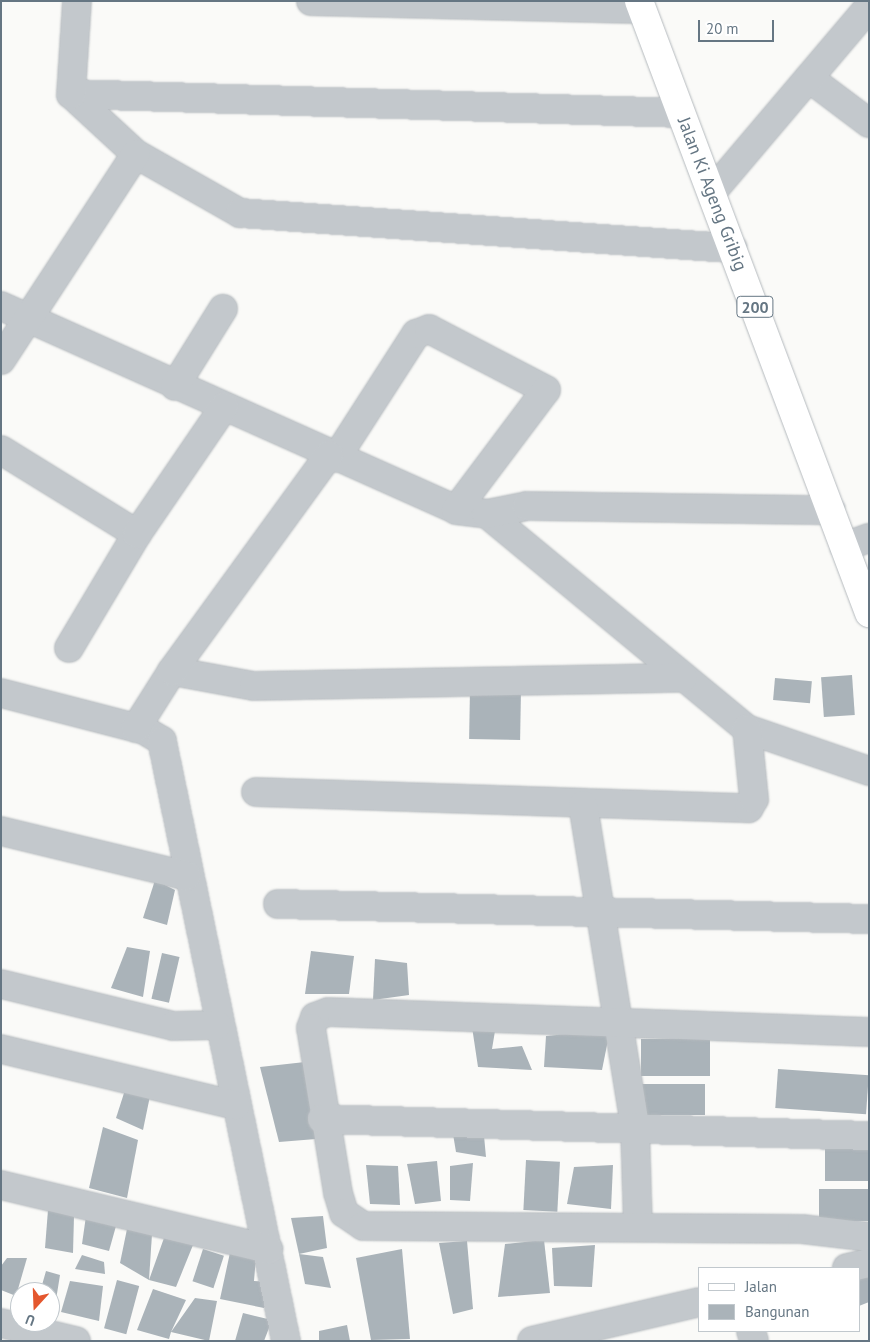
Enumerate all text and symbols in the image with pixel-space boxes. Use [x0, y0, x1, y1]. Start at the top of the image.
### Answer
scale bar [700, 10, 776, 42]
text: 20 m [706, 19, 739, 38]
street label: Jalan Ki Ageng Gribig [673, 114, 751, 274]
road number: 200 [736, 294, 774, 320]
legend [698, 1267, 860, 1332]
text: Jalan [745, 1277, 777, 1296]
north arrow [10, 1282, 60, 1332]
text: Bangunan [745, 1302, 809, 1321]
text: U [23, 1310, 37, 1330]

